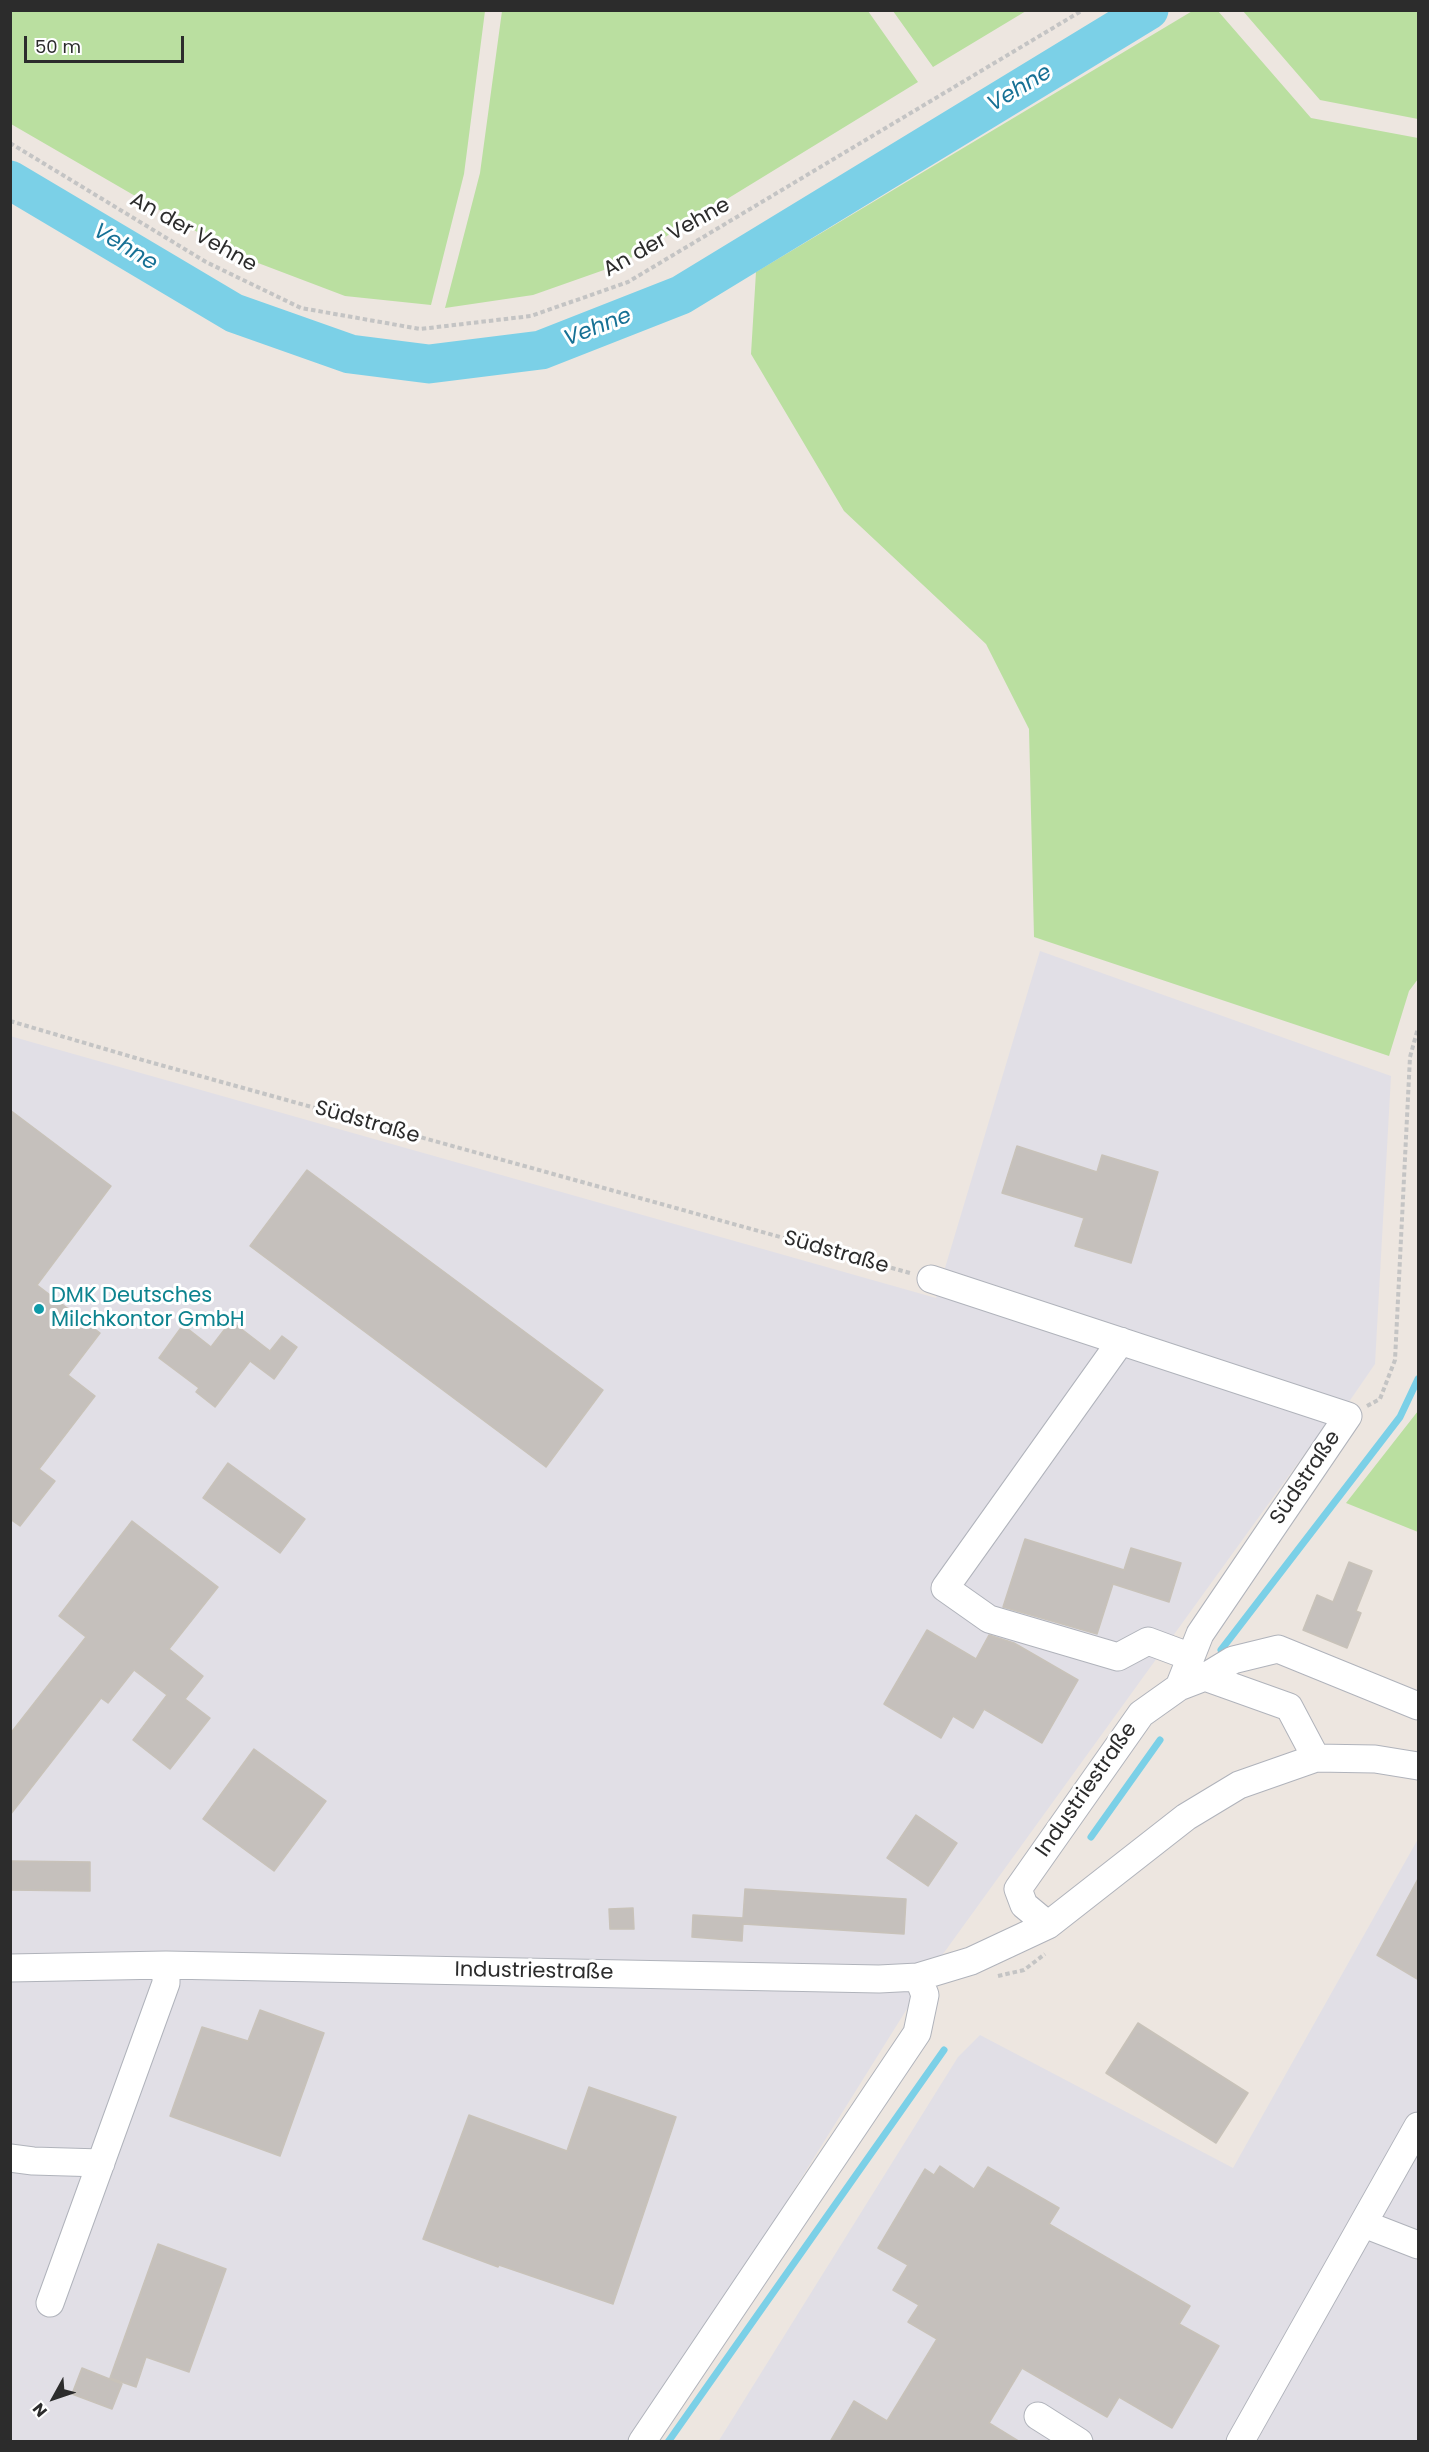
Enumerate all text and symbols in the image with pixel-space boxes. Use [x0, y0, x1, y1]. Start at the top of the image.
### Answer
scale bar [27, 24, 188, 62]
text: 50 m [35, 34, 81, 59]
water label: Vehne [983, 60, 1057, 118]
street label: An der Vehne [125, 188, 261, 278]
street label: An der Vehne [599, 193, 735, 283]
water label: Vehne [88, 219, 162, 277]
water label: Vehne [560, 303, 636, 353]
street label: Südstraße [312, 1096, 422, 1150]
street label: Südstraße [781, 1226, 891, 1280]
place label: DMK Deutsches Milchkontor GmbH [51, 1284, 245, 1334]
marker: DMK Deutsches Milchkontor GmbH [32, 1302, 46, 1316]
street label: Südstraße [1265, 1426, 1347, 1530]
street label: Industriestraße [1031, 1718, 1143, 1862]
street label: Industriestraße [454, 1958, 614, 1986]
north arrow [24, 2368, 84, 2428]
text: N [27, 2398, 53, 2422]

